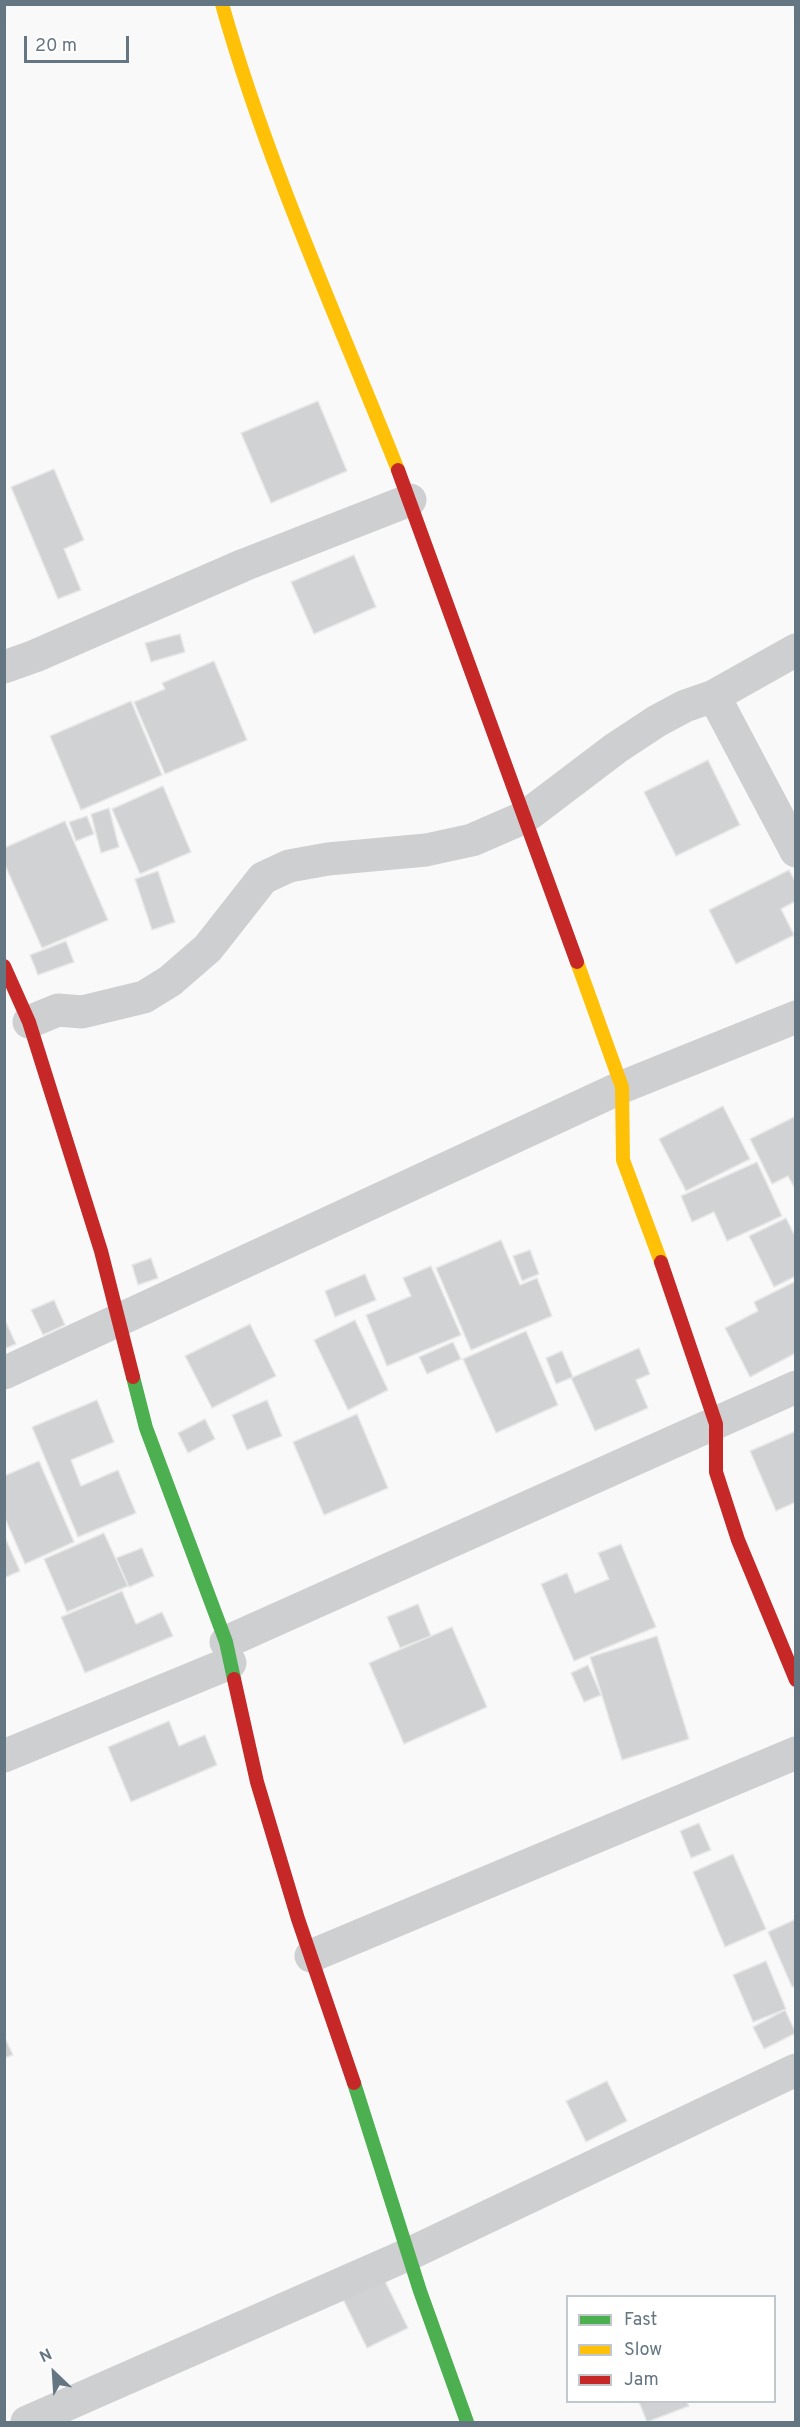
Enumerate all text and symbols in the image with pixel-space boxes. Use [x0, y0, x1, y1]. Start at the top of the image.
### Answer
scale bar [27, 24, 132, 62]
text: 20 m [35, 35, 77, 58]
legend [566, 2295, 776, 2403]
text: Fast [624, 2309, 657, 2332]
text: Slow [624, 2339, 662, 2362]
north arrow [24, 2343, 84, 2403]
text: N [37, 2345, 56, 2368]
text: Jam [624, 2369, 659, 2392]

